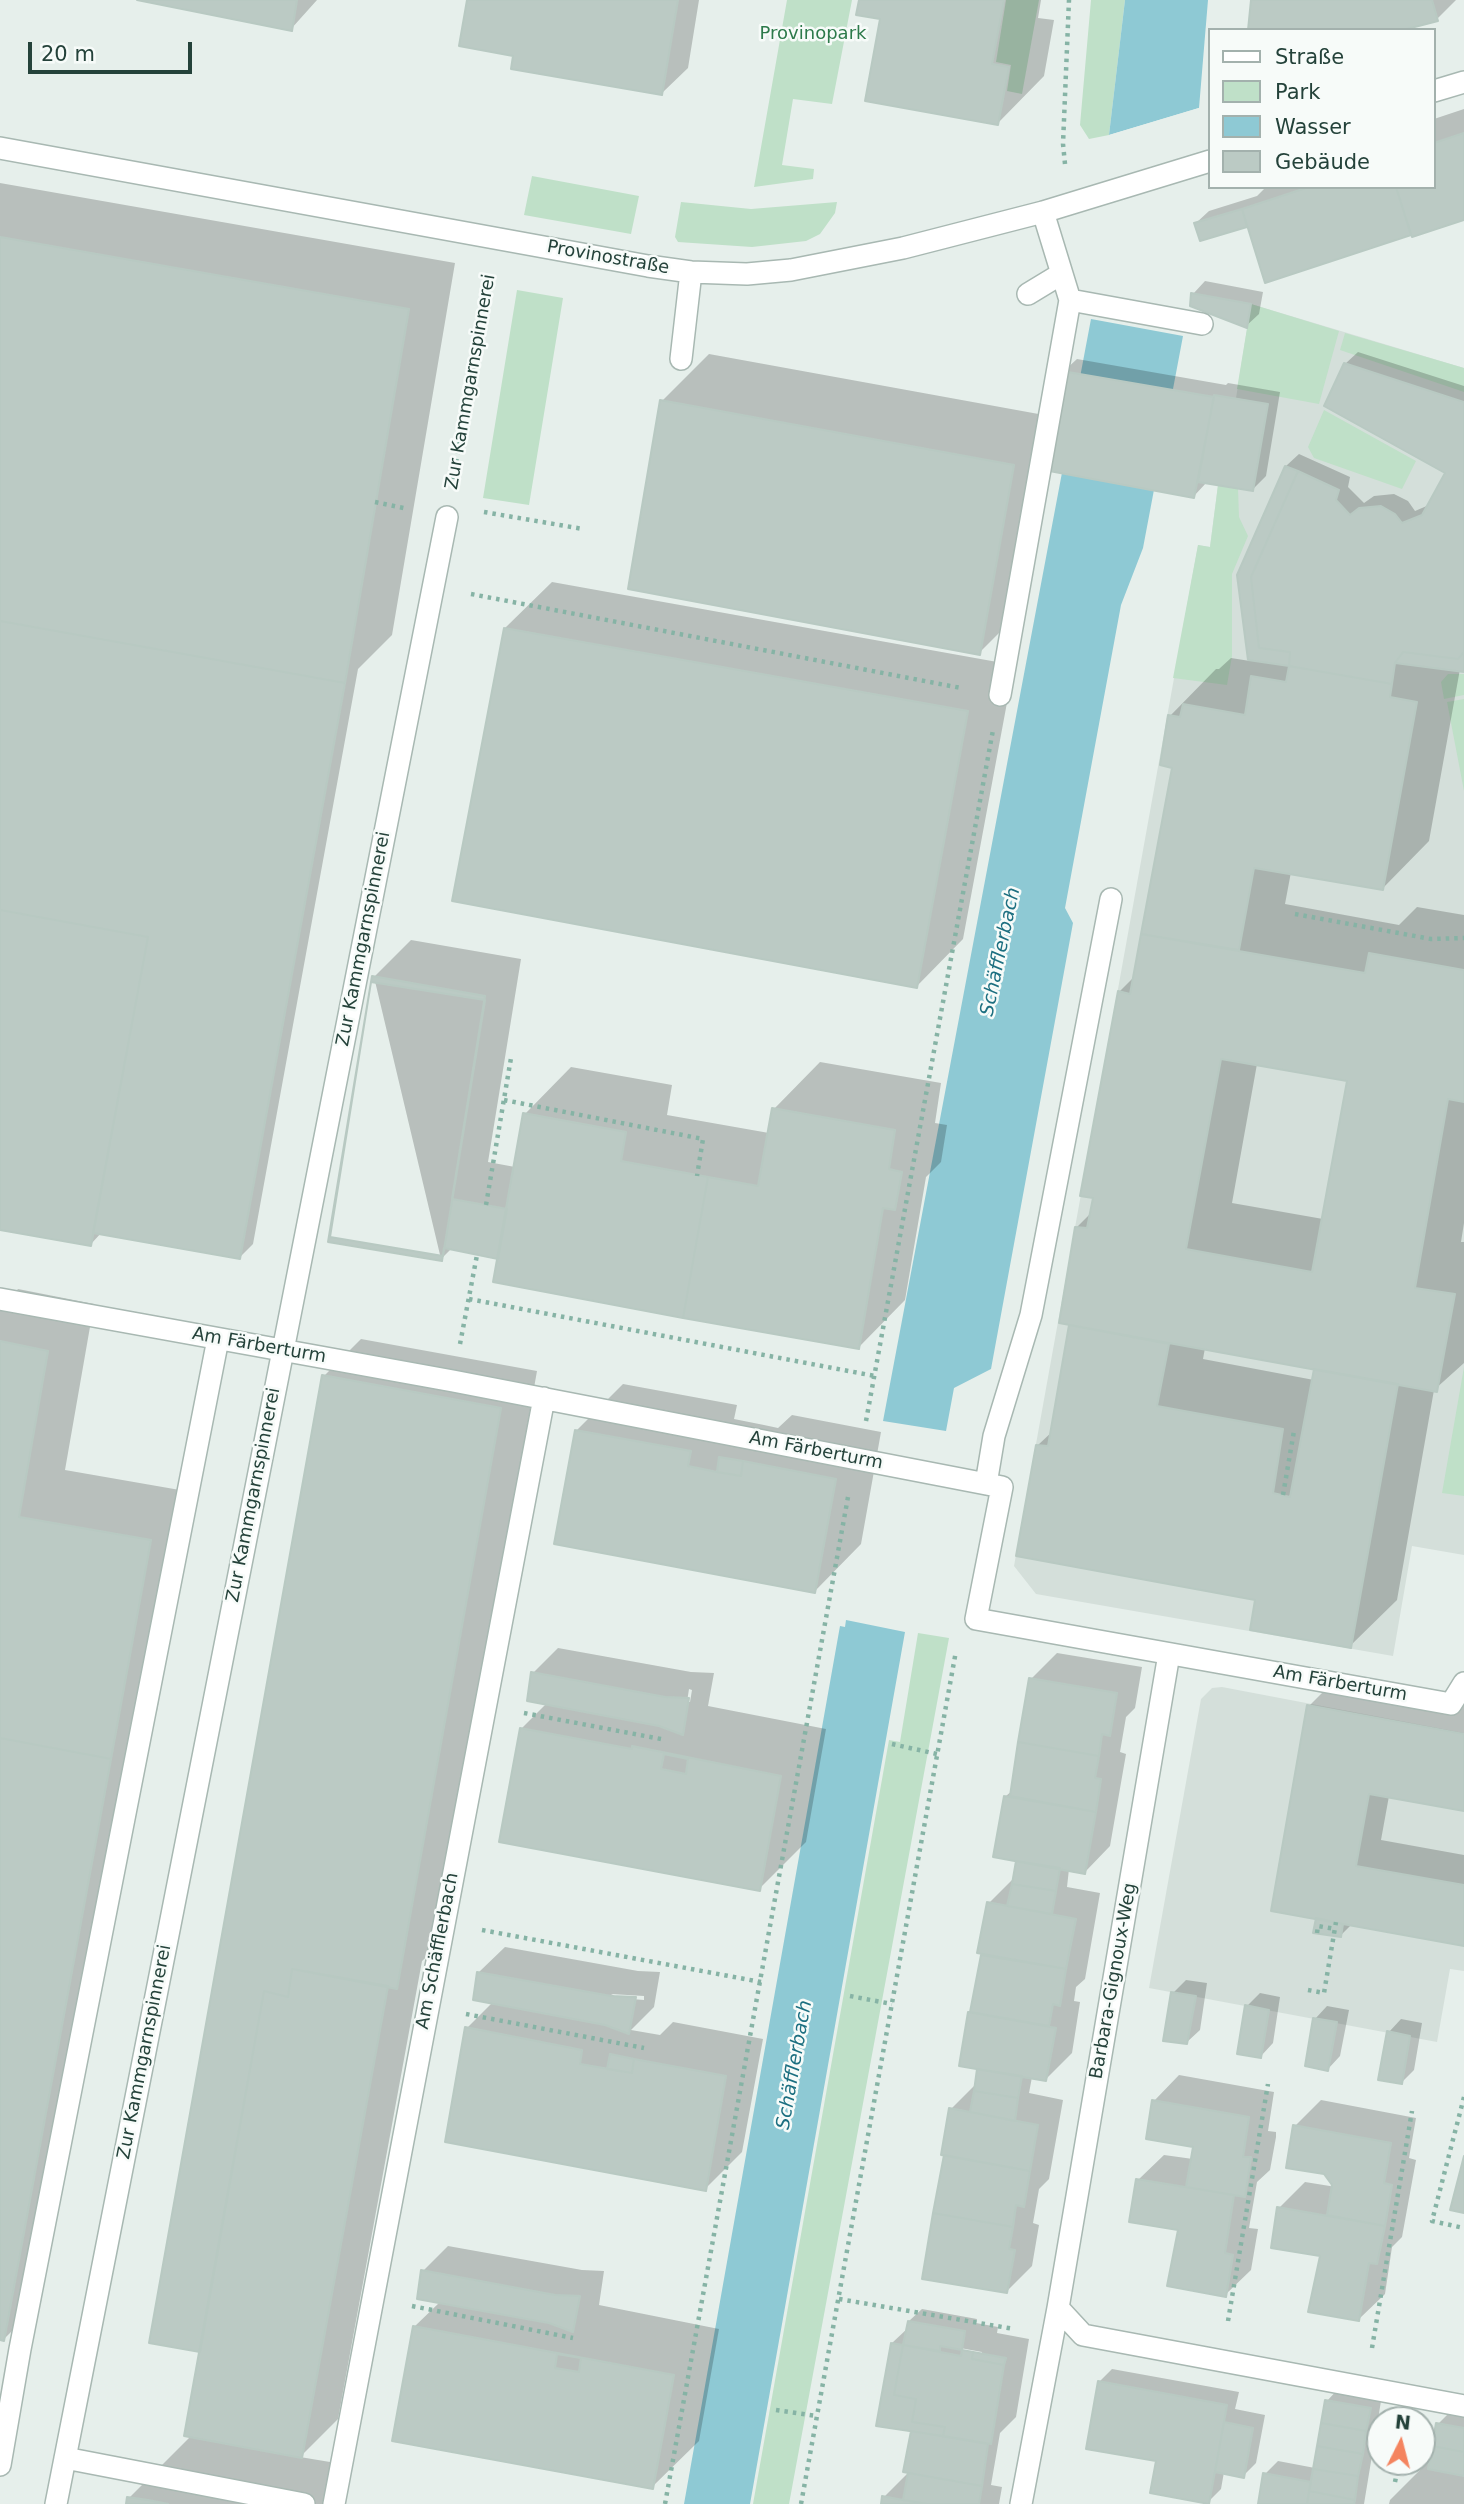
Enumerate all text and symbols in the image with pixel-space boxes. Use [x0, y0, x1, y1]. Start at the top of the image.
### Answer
park label: Provinopark [760, 23, 866, 45]
scale bar [32, 28, 196, 72]
legend [1208, 28, 1436, 189]
text: 20 m [41, 42, 95, 66]
text: Straße [1275, 45, 1344, 69]
text: Park [1275, 80, 1320, 104]
text: Wasser [1275, 115, 1351, 139]
text: Gebäude [1275, 150, 1370, 174]
street label: Provinostraße [545, 237, 671, 279]
street label: Zur Kammgarnspinnerei [441, 273, 501, 491]
street label: Zur Kammgarnspinnerei [333, 830, 395, 1048]
water label: Schäfflerbach [976, 886, 1026, 1018]
street label: Am Färberturm [190, 1324, 328, 1368]
street label: Zur Kammgarnspinnerei [223, 1386, 285, 1604]
street label: Am Färberturm [747, 1427, 885, 1475]
street label: Am Färberturm [1271, 1662, 1409, 1706]
street label: Am Schäfflerbach [412, 1871, 464, 2031]
street label: Barbara-Gignoux-Weg [1086, 1881, 1142, 2081]
street label: Zur Kammgarnspinnerei [114, 1943, 176, 2161]
water label: Schäfflerbach [772, 1999, 818, 2131]
north arrow [1366, 2406, 1436, 2476]
text: N [1394, 2410, 1412, 2434]

